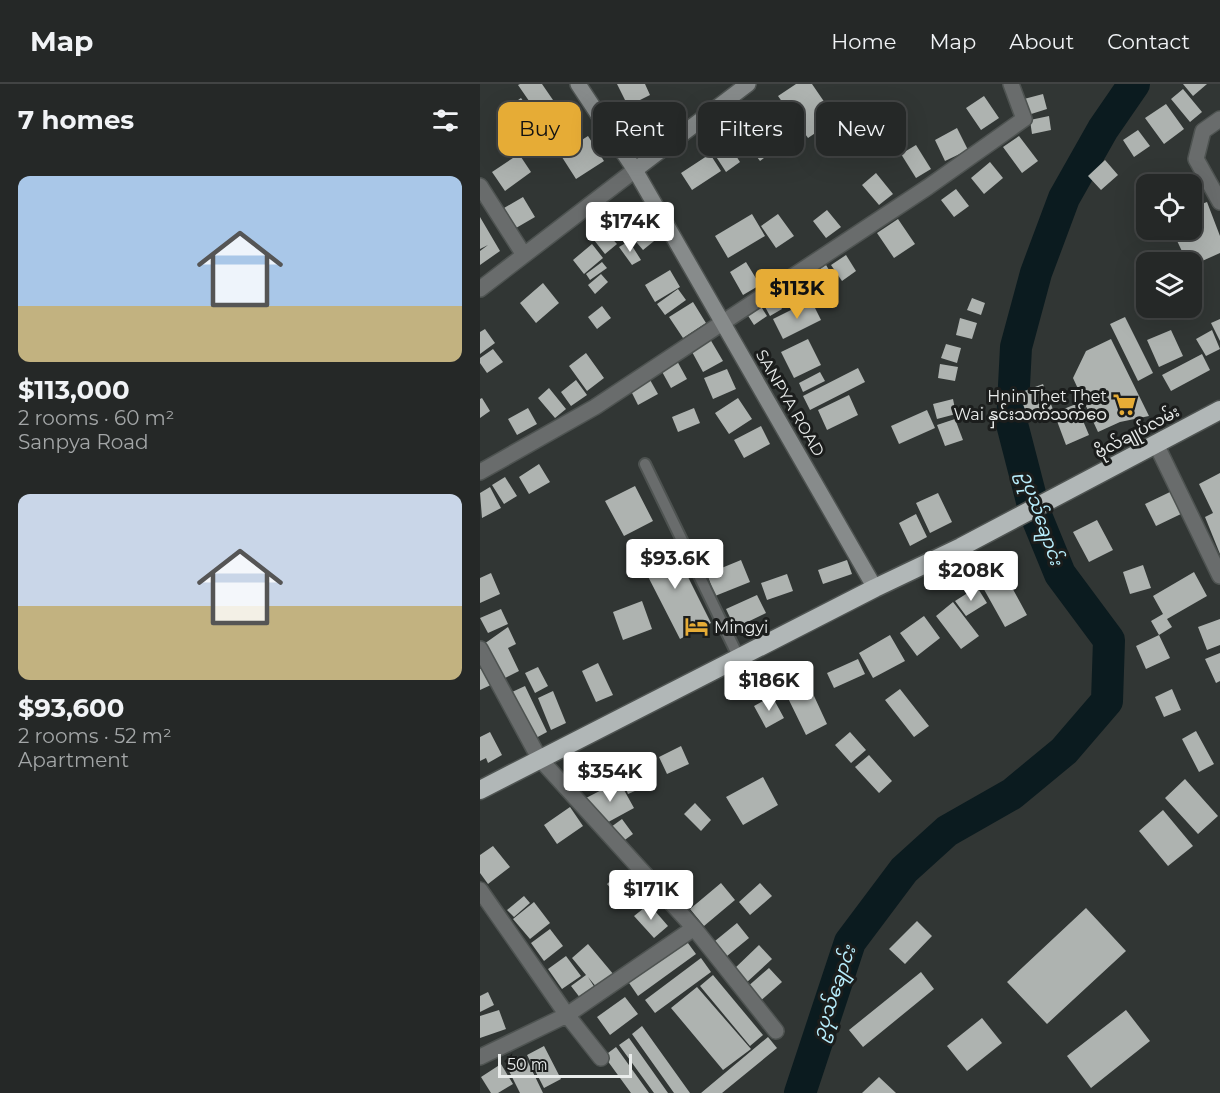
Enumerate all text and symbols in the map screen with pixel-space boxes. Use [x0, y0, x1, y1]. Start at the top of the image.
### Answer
text: Map [30, 24, 93, 58]
text: Home [831, 29, 896, 54]
text: Map [929, 29, 976, 54]
text: About [1009, 29, 1074, 54]
text: Contact [1107, 29, 1190, 54]
chip: Buy [498, 102, 581, 156]
chip: Rent [593, 102, 686, 156]
chip: Filters [698, 102, 804, 156]
chip: New [816, 102, 906, 156]
text: 7 homes [18, 104, 134, 136]
icon: filters [429, 104, 462, 137]
map controls [1136, 174, 1202, 318]
button: locate [1136, 174, 1202, 240]
pin: $174K [588, 202, 672, 253]
text: $174K [600, 209, 660, 233]
icon: home [186, 215, 294, 323]
button: layers [1136, 252, 1202, 318]
pin: $113K [755, 269, 839, 320]
text: $113K [770, 276, 824, 300]
street label: SANPYA ROAD [752, 346, 828, 460]
text: $113,000 [18, 374, 130, 406]
place label: Hnin Thet Thet Wai နှင်းသက်သက်ဝေ [953, 387, 1107, 429]
supermarket icon: Hnin Thet Thet Wai နှင်းသက်သက်ဝေ [1112, 392, 1138, 418]
street label: ဗိုလ်ချုပ်လမ်း [1090, 400, 1185, 467]
text: 2 rooms · 60 m² [18, 406, 174, 430]
text: Sanpya Road [18, 430, 149, 454]
water label: ဥပုသ်ချောင်း [1011, 467, 1070, 571]
icon: home [186, 533, 294, 641]
pin: $93.6K [626, 539, 724, 590]
text: $93.6K [640, 546, 710, 570]
pin: $208K [929, 551, 1013, 602]
text: $208K [938, 558, 1004, 582]
hotel icon: Mingyi [683, 614, 709, 640]
place label: Mingyi [714, 618, 768, 637]
pin: $186K [727, 661, 811, 712]
text: $186K [738, 668, 800, 692]
text: $93,600 [18, 692, 124, 724]
text: 2 rooms · 52 m² [18, 724, 172, 748]
text: Apartment [18, 748, 129, 772]
pin: $354K [568, 752, 652, 803]
text: $354K [578, 759, 642, 783]
pin: $171K [609, 870, 693, 921]
text: $171K [623, 877, 679, 901]
water label: ဥပုသ်ချောင်း [806, 941, 865, 1044]
scale bar [498, 1051, 632, 1078]
text: 50 m [507, 1055, 548, 1074]

